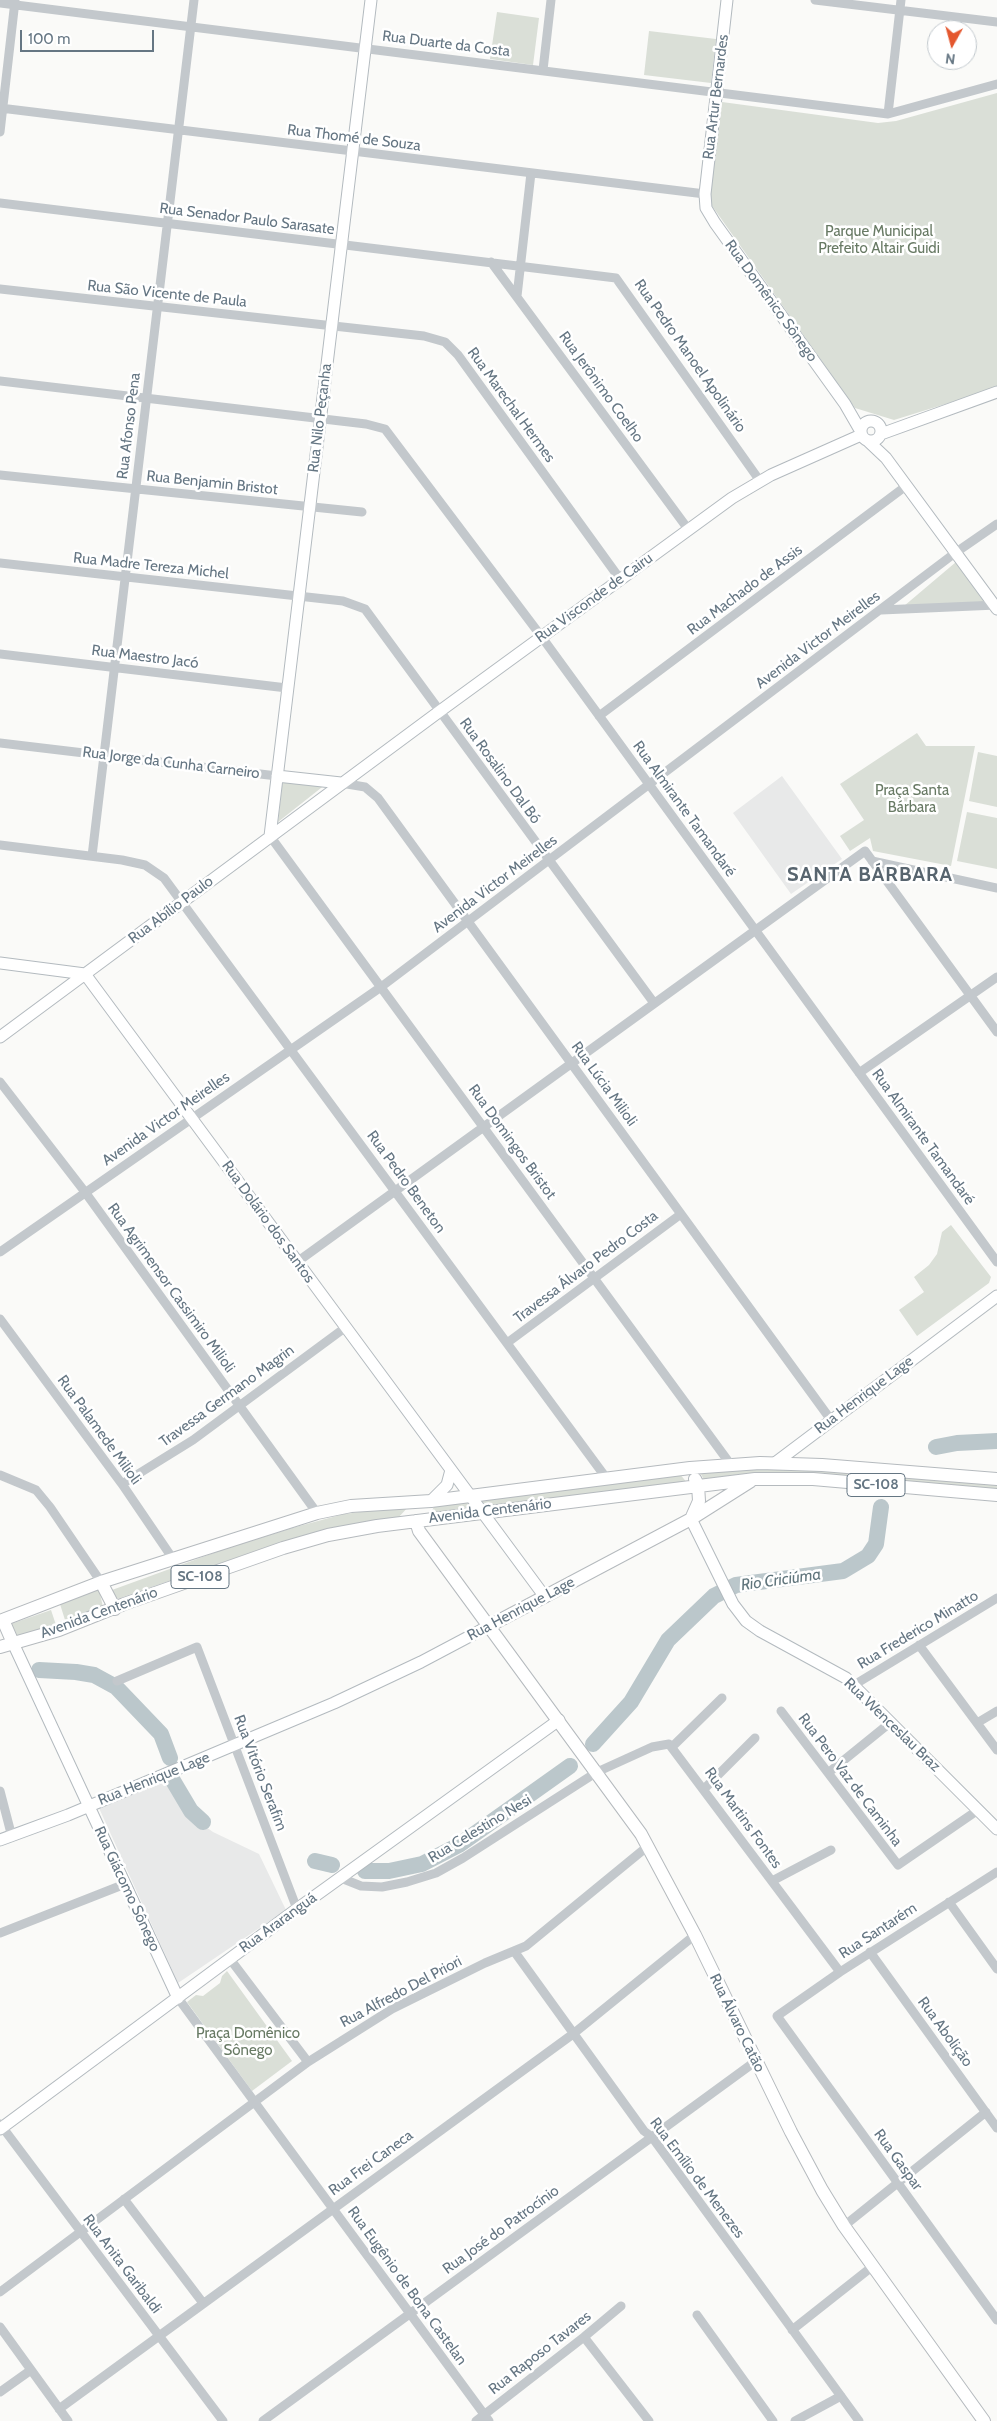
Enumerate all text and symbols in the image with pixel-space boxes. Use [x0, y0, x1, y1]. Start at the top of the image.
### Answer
scale bar [22, 20, 156, 52]
north arrow [927, 20, 977, 70]
street label: Rua Duarte da Costa [381, 27, 511, 61]
text: 100 m [28, 30, 70, 48]
street label: Rua Artur Bernardes [699, 33, 733, 161]
text: N [944, 49, 956, 68]
street label: Rua Thomé de Souza [286, 121, 422, 155]
street label: Rua Senador Paulo Sarasate [158, 199, 336, 239]
park label: Parque Municipal Prefeito Altair Guidi [818, 223, 940, 258]
street label: Rua Domênico Sônego [721, 237, 821, 365]
street label: Rua Pedro Manoel Apolinário [630, 276, 750, 436]
street label: Rua São Vicente de Paula [86, 277, 248, 311]
street label: Rua Jerônimo Coelho [555, 328, 647, 446]
street label: Rua Marechal Hermes [463, 344, 559, 466]
street label: Rua Nilo Peçanha [304, 362, 336, 474]
street label: Rua Afonso Pena [114, 372, 144, 480]
street label: Rua Benjamin Bristot [145, 467, 279, 499]
street label: Rua Machado de Assis [684, 541, 806, 639]
street label: Rua Madre Tereza Michel [72, 549, 230, 583]
street label: Rua Visconde de Cairu [532, 549, 656, 647]
street label: Avenida Victor Meirelles [752, 587, 884, 693]
street label: Rua Maestro Jacó [91, 642, 199, 672]
street label: Rua Rosalino Dal Bó [456, 715, 544, 827]
street label: Rua Almirante Tamandaré [629, 738, 739, 880]
street label: Rua Jorge da Cunha Carneiro [81, 743, 261, 783]
park label: Praça Santa Bárbara [875, 782, 949, 817]
street label: Avenida Victor Meirelles [429, 831, 561, 937]
district label: SANTA BÁRBARA [785, 863, 955, 887]
street label: Rua Abílio Paulo [125, 872, 217, 948]
street label: Rua Lúcia Milioli [567, 1038, 641, 1130]
street label: Rua Almirante Tamandaré [868, 1066, 978, 1208]
street label: Avenida Victor Meirelles [99, 1068, 233, 1170]
street label: Rua Domingos Bristot [464, 1081, 560, 1203]
street label: Rua Pedro Beneton [363, 1127, 449, 1237]
street label: Rua Dolário dos Santos [218, 1157, 318, 1287]
street label: Rua Agrimensor Cassimiro Milioli [103, 1200, 239, 1376]
street label: Travessa Álvaro Pedro Costa [510, 1207, 662, 1327]
street label: Travessa Germano Magrin [156, 1341, 298, 1451]
street label: Rua Henrique Lage [811, 1352, 917, 1438]
street label: Rua Palamede Milioli [53, 1372, 145, 1488]
road number: SC-108 [847, 1474, 905, 1496]
street label: Avenida Centenário [428, 1495, 552, 1527]
road number: SC-108 [171, 1565, 229, 1588]
water label: Rio Criciúma [740, 1565, 822, 1595]
street label: Rua Henrique Lage [464, 1573, 578, 1645]
street label: Avenida Centenário [38, 1583, 160, 1643]
street label: Rua Frederico Minatto [854, 1587, 982, 1673]
street label: Rua Wenceslau Braz [840, 1674, 944, 1776]
street label: Rua Pero Vaz de Caminha [794, 1710, 906, 1850]
street label: Rua Vitório Serafim [230, 1713, 290, 1833]
street label: Rua Henrique Lage [96, 1748, 212, 1810]
street label: Rua Martins Fontes [700, 1764, 786, 1872]
street label: Rua Celestino Nesi [425, 1791, 535, 1867]
street label: Rua Giácomo Sônego [90, 1823, 164, 1955]
street label: Rua Araranguá [236, 1889, 320, 1957]
street label: Rua Santarém [836, 1899, 920, 1963]
street label: Rua Alfredo Del Priori [337, 1952, 465, 2032]
street label: Rua Álvaro Catão [705, 1971, 769, 2075]
street label: Rua Abolição [914, 1994, 976, 2070]
park label: Praça Domênico Sônego [196, 2025, 300, 2060]
street label: Rua Emílio de Menezes [646, 2114, 748, 2242]
street label: Rua Frei Caneca [325, 2126, 417, 2200]
street label: Rua Gaspar [870, 2126, 926, 2194]
street label: Rua José do Patrocínio [439, 2182, 563, 2278]
street label: Rua Eugênio de Bona Castelan [343, 2203, 471, 2369]
street label: Rua Anita Garibaldi [79, 2211, 165, 2317]
street label: Rua Raposo Tavares [485, 2307, 595, 2399]

